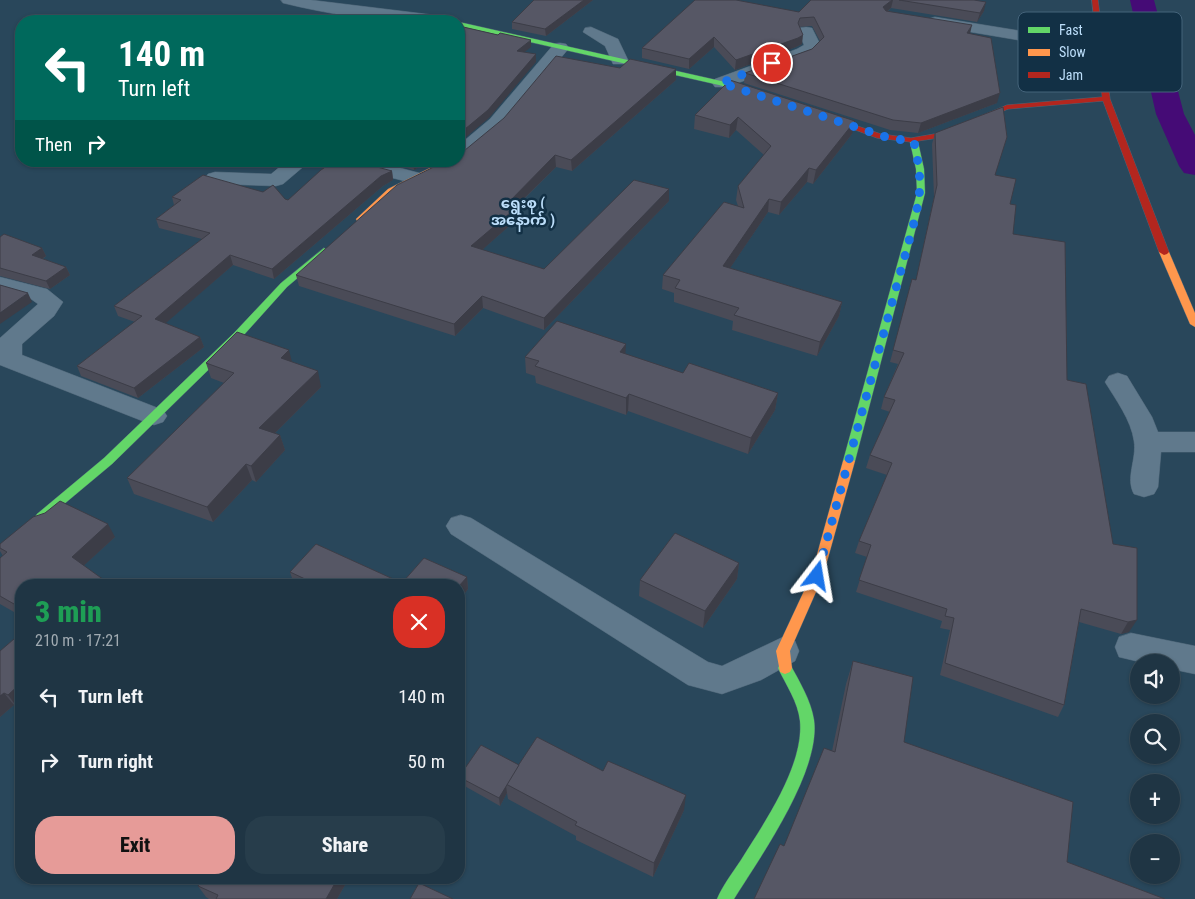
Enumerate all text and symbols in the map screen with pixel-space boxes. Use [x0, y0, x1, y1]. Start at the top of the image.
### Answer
legend [1018, 12, 1182, 92]
text: Fast [1059, 22, 1083, 38]
text: 140 m [118, 34, 205, 75]
icon: left [35, 35, 100, 100]
pin [751, 42, 793, 84]
text: Slow [1059, 44, 1086, 60]
icon: arrive [758, 49, 786, 77]
text: Jam [1059, 67, 1083, 83]
text: Turn left [118, 76, 190, 101]
icon: right [82, 130, 110, 158]
text: Then [35, 133, 72, 156]
district label: ရွေးစု ( အနောက် ) [491, 194, 555, 232]
position arrow [790, 549, 842, 601]
text: 3 min [35, 594, 102, 629]
button: close [393, 596, 445, 648]
text: 210 m · 17:21 [35, 631, 121, 650]
map controls [1130, 654, 1180, 884]
button: sound [1130, 654, 1180, 704]
icon: left [35, 683, 63, 711]
text: Turn left [78, 685, 143, 708]
text: 140 m [398, 685, 445, 708]
button: search [1130, 714, 1180, 764]
icon: right [35, 748, 63, 776]
text: Turn right [78, 750, 153, 773]
text: 50 m [408, 750, 445, 773]
button: + [1130, 774, 1180, 824]
button: Exit [35, 816, 235, 874]
button: Share [245, 816, 445, 874]
button: − [1130, 834, 1180, 884]

